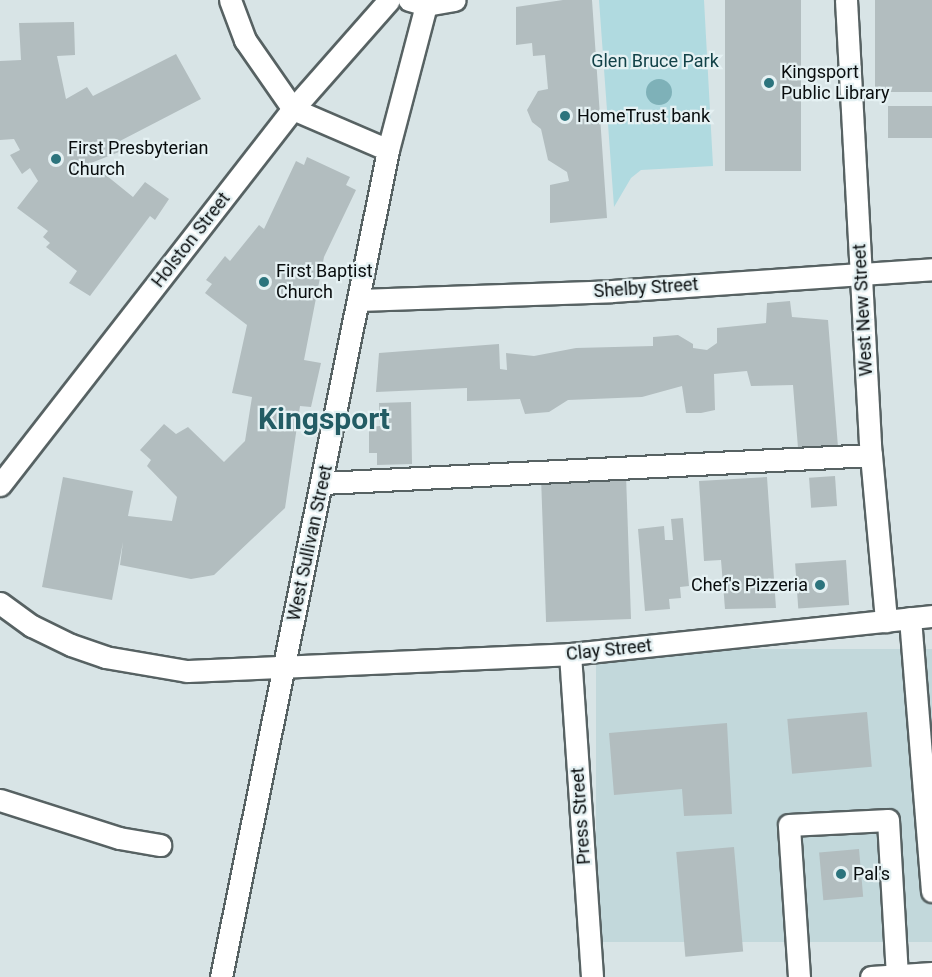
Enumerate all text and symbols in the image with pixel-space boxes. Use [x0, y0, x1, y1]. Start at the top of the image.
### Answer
park label: Glen Bruce Park [591, 50, 719, 72]
place label: Kingsport Public Library [781, 62, 890, 104]
marker: Kingsport Public Library [762, 76, 776, 90]
place label: HomeTrust bank [577, 105, 710, 127]
marker: HomeTrust bank [558, 109, 572, 123]
place label: First Presbyterian Church [68, 138, 208, 180]
marker: First Presbyterian Church [49, 152, 63, 166]
street label: Holston Street [147, 188, 235, 292]
street label: West New Street [849, 243, 877, 377]
place label: First Baptist Church [276, 261, 373, 304]
street label: Shelby Street [593, 274, 699, 302]
marker: First Baptist Church [257, 275, 271, 289]
district label: Kingsport [258, 401, 390, 437]
street label: West Sullivan Street [283, 463, 337, 623]
place label: Chef's Pizzeria [691, 574, 808, 596]
marker: Chef's Pizzeria [813, 578, 827, 592]
street label: Clay Street [565, 635, 653, 665]
street label: Press Street [567, 767, 595, 865]
place label: Pal's [853, 863, 890, 885]
marker: Pal's [834, 867, 848, 881]

